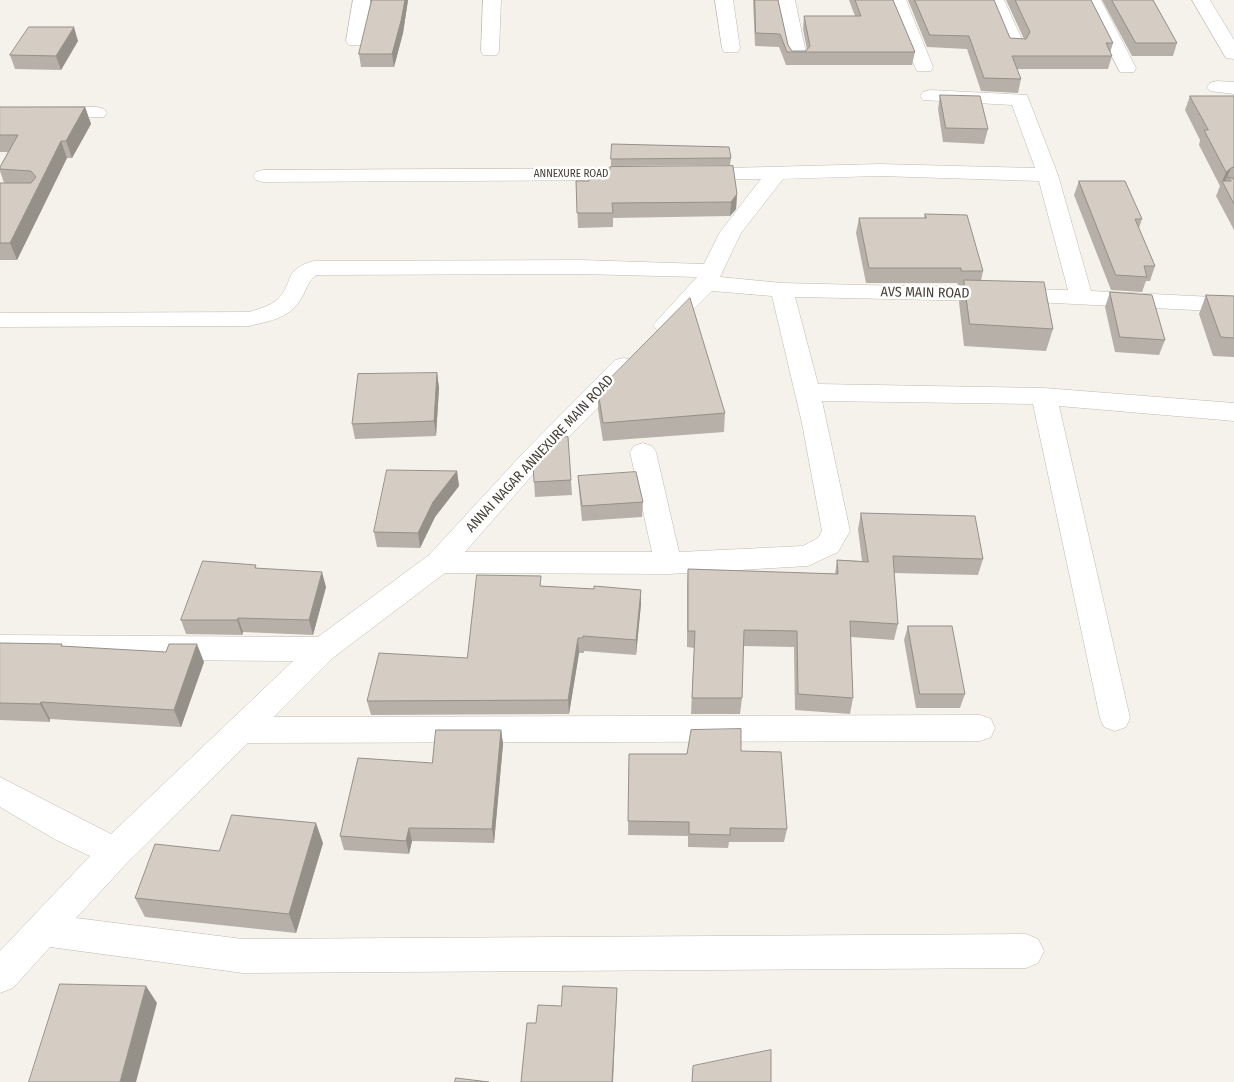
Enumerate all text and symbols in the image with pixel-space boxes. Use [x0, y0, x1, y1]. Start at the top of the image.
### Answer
street label: ANNEXURE ROAD [534, 167, 608, 181]
street label: AVS MAIN ROAD [880, 284, 970, 302]
street label: ANNAI NAGAR ANNEXURE MAIN ROAD [463, 372, 617, 536]

